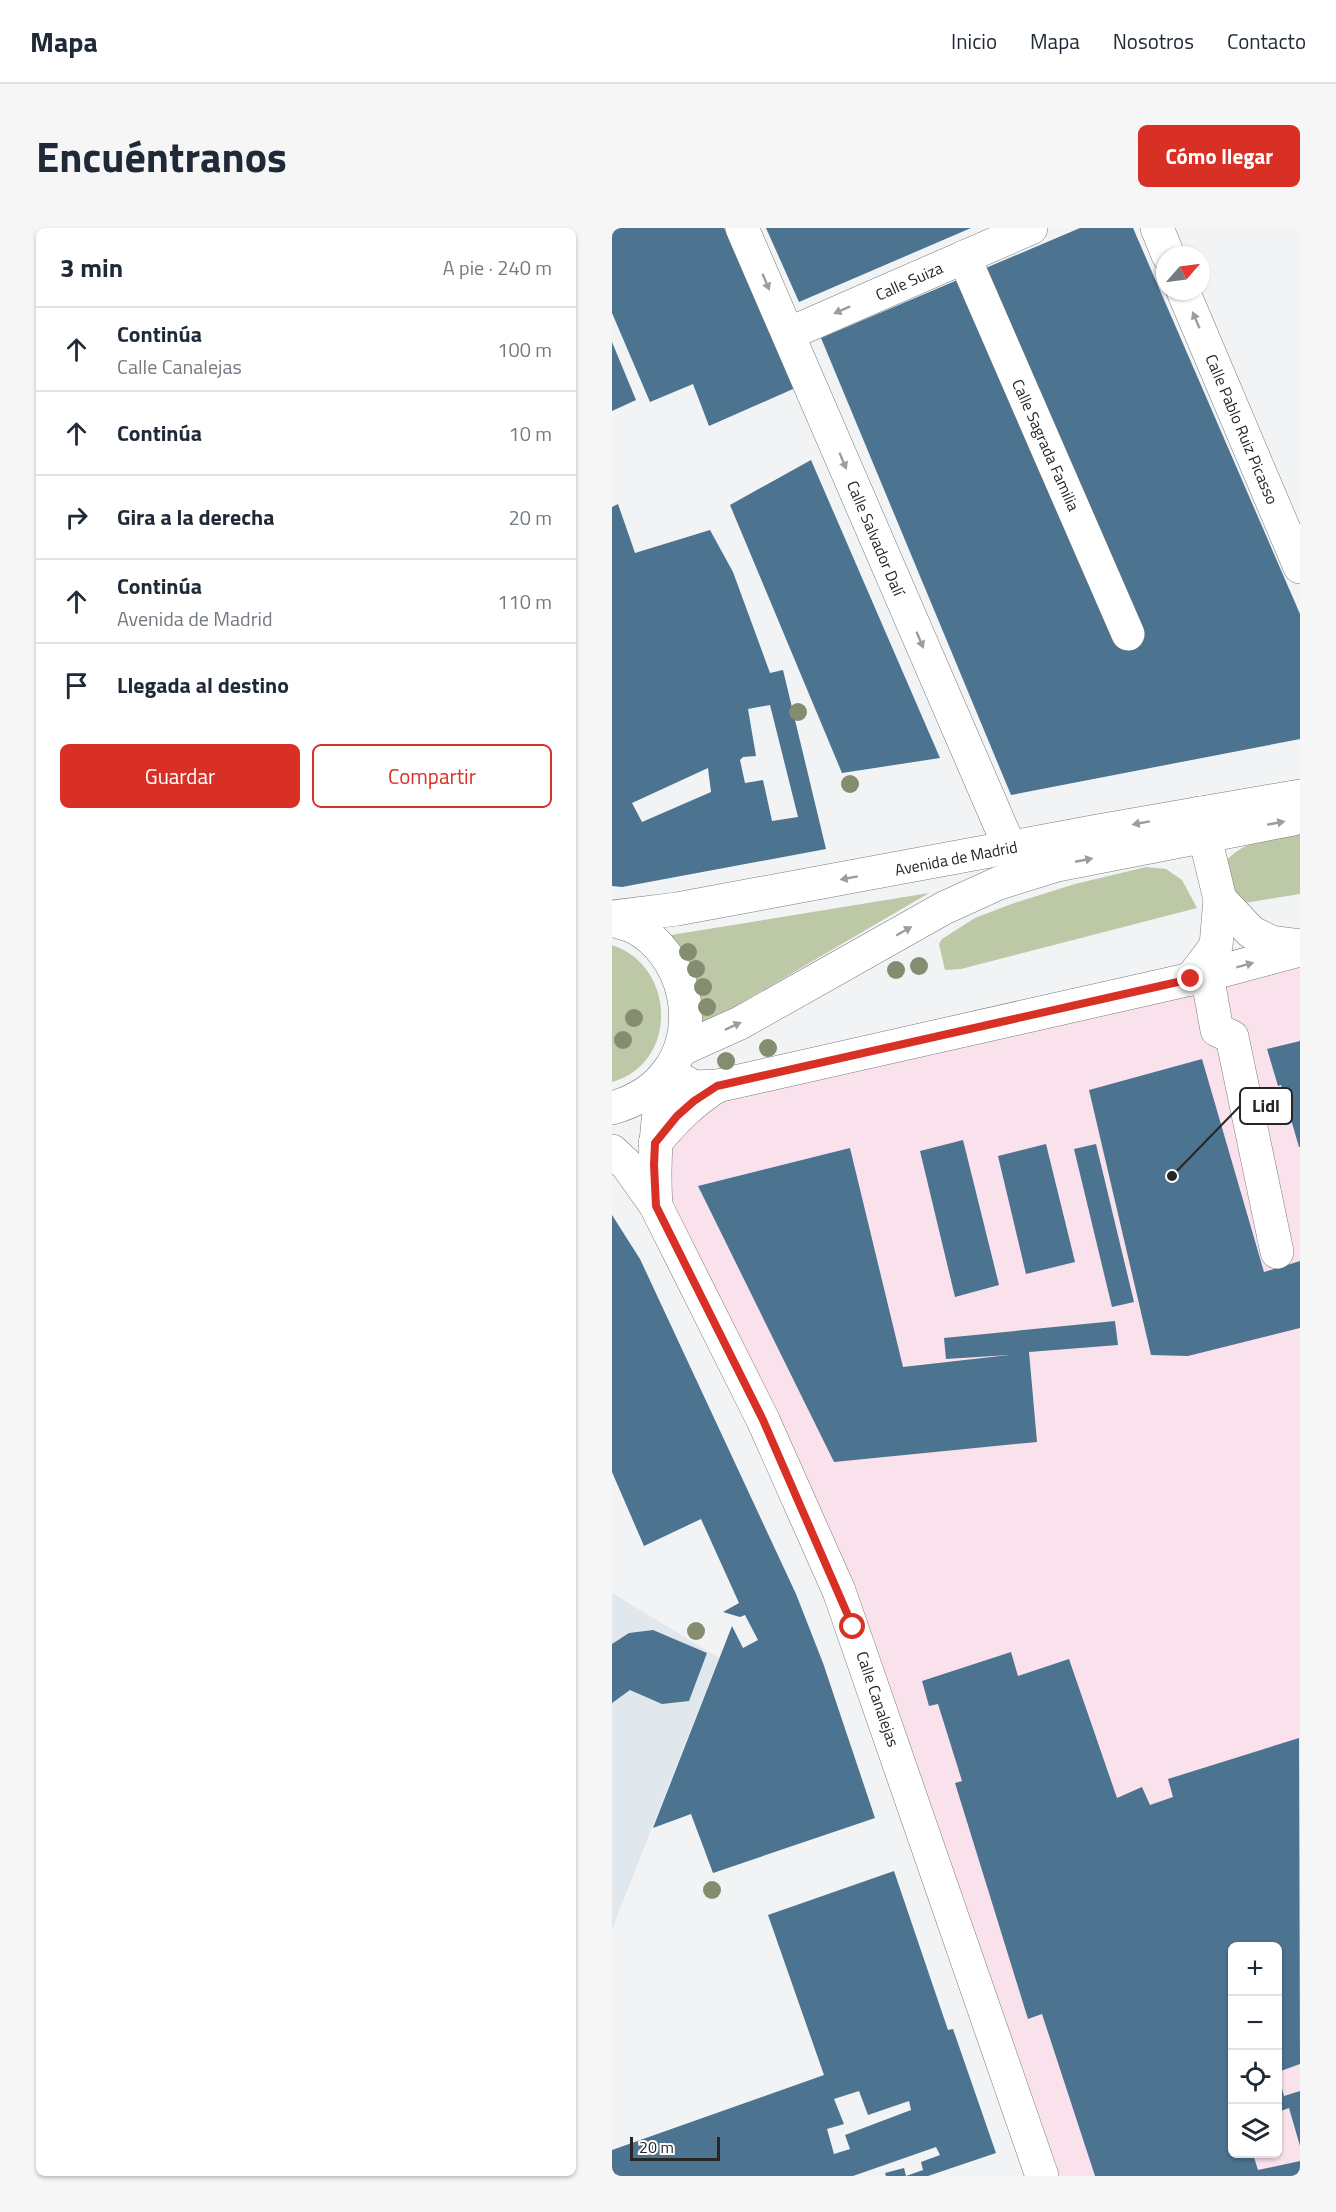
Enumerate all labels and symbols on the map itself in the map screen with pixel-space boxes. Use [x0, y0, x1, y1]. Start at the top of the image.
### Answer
north arrow [1156, 246, 1210, 300]
street label: Calle Suiza [871, 255, 947, 307]
one-way arrow [761, 273, 770, 290]
one-way arrow [833, 305, 851, 315]
one-way arrow [1191, 311, 1200, 329]
street label: Calle Pablo Ruiz Picasso [1199, 350, 1285, 508]
street label: Calle Sagrada Familia [1006, 375, 1086, 515]
one-way arrow [838, 452, 848, 470]
street label: Calle Salvador Dalí [841, 477, 912, 601]
one-way arrow [916, 631, 925, 649]
one-way arrow [1266, 818, 1285, 827]
one-way arrow [1132, 819, 1151, 828]
street label: Avenida de Madrid [893, 834, 1019, 882]
one-way arrow [1075, 855, 1094, 864]
one-way arrow [839, 874, 858, 883]
one-way arrow [896, 926, 913, 936]
one-way arrow [1236, 960, 1254, 969]
route end [1177, 965, 1203, 991]
one-way arrow [725, 1021, 742, 1030]
callout: Lidl [1240, 1088, 1292, 1124]
text: Lidl [1252, 1092, 1280, 1119]
route start [839, 1613, 865, 1639]
street label: Calle Canalejas [850, 1648, 906, 1750]
scale bar [630, 2134, 720, 2162]

